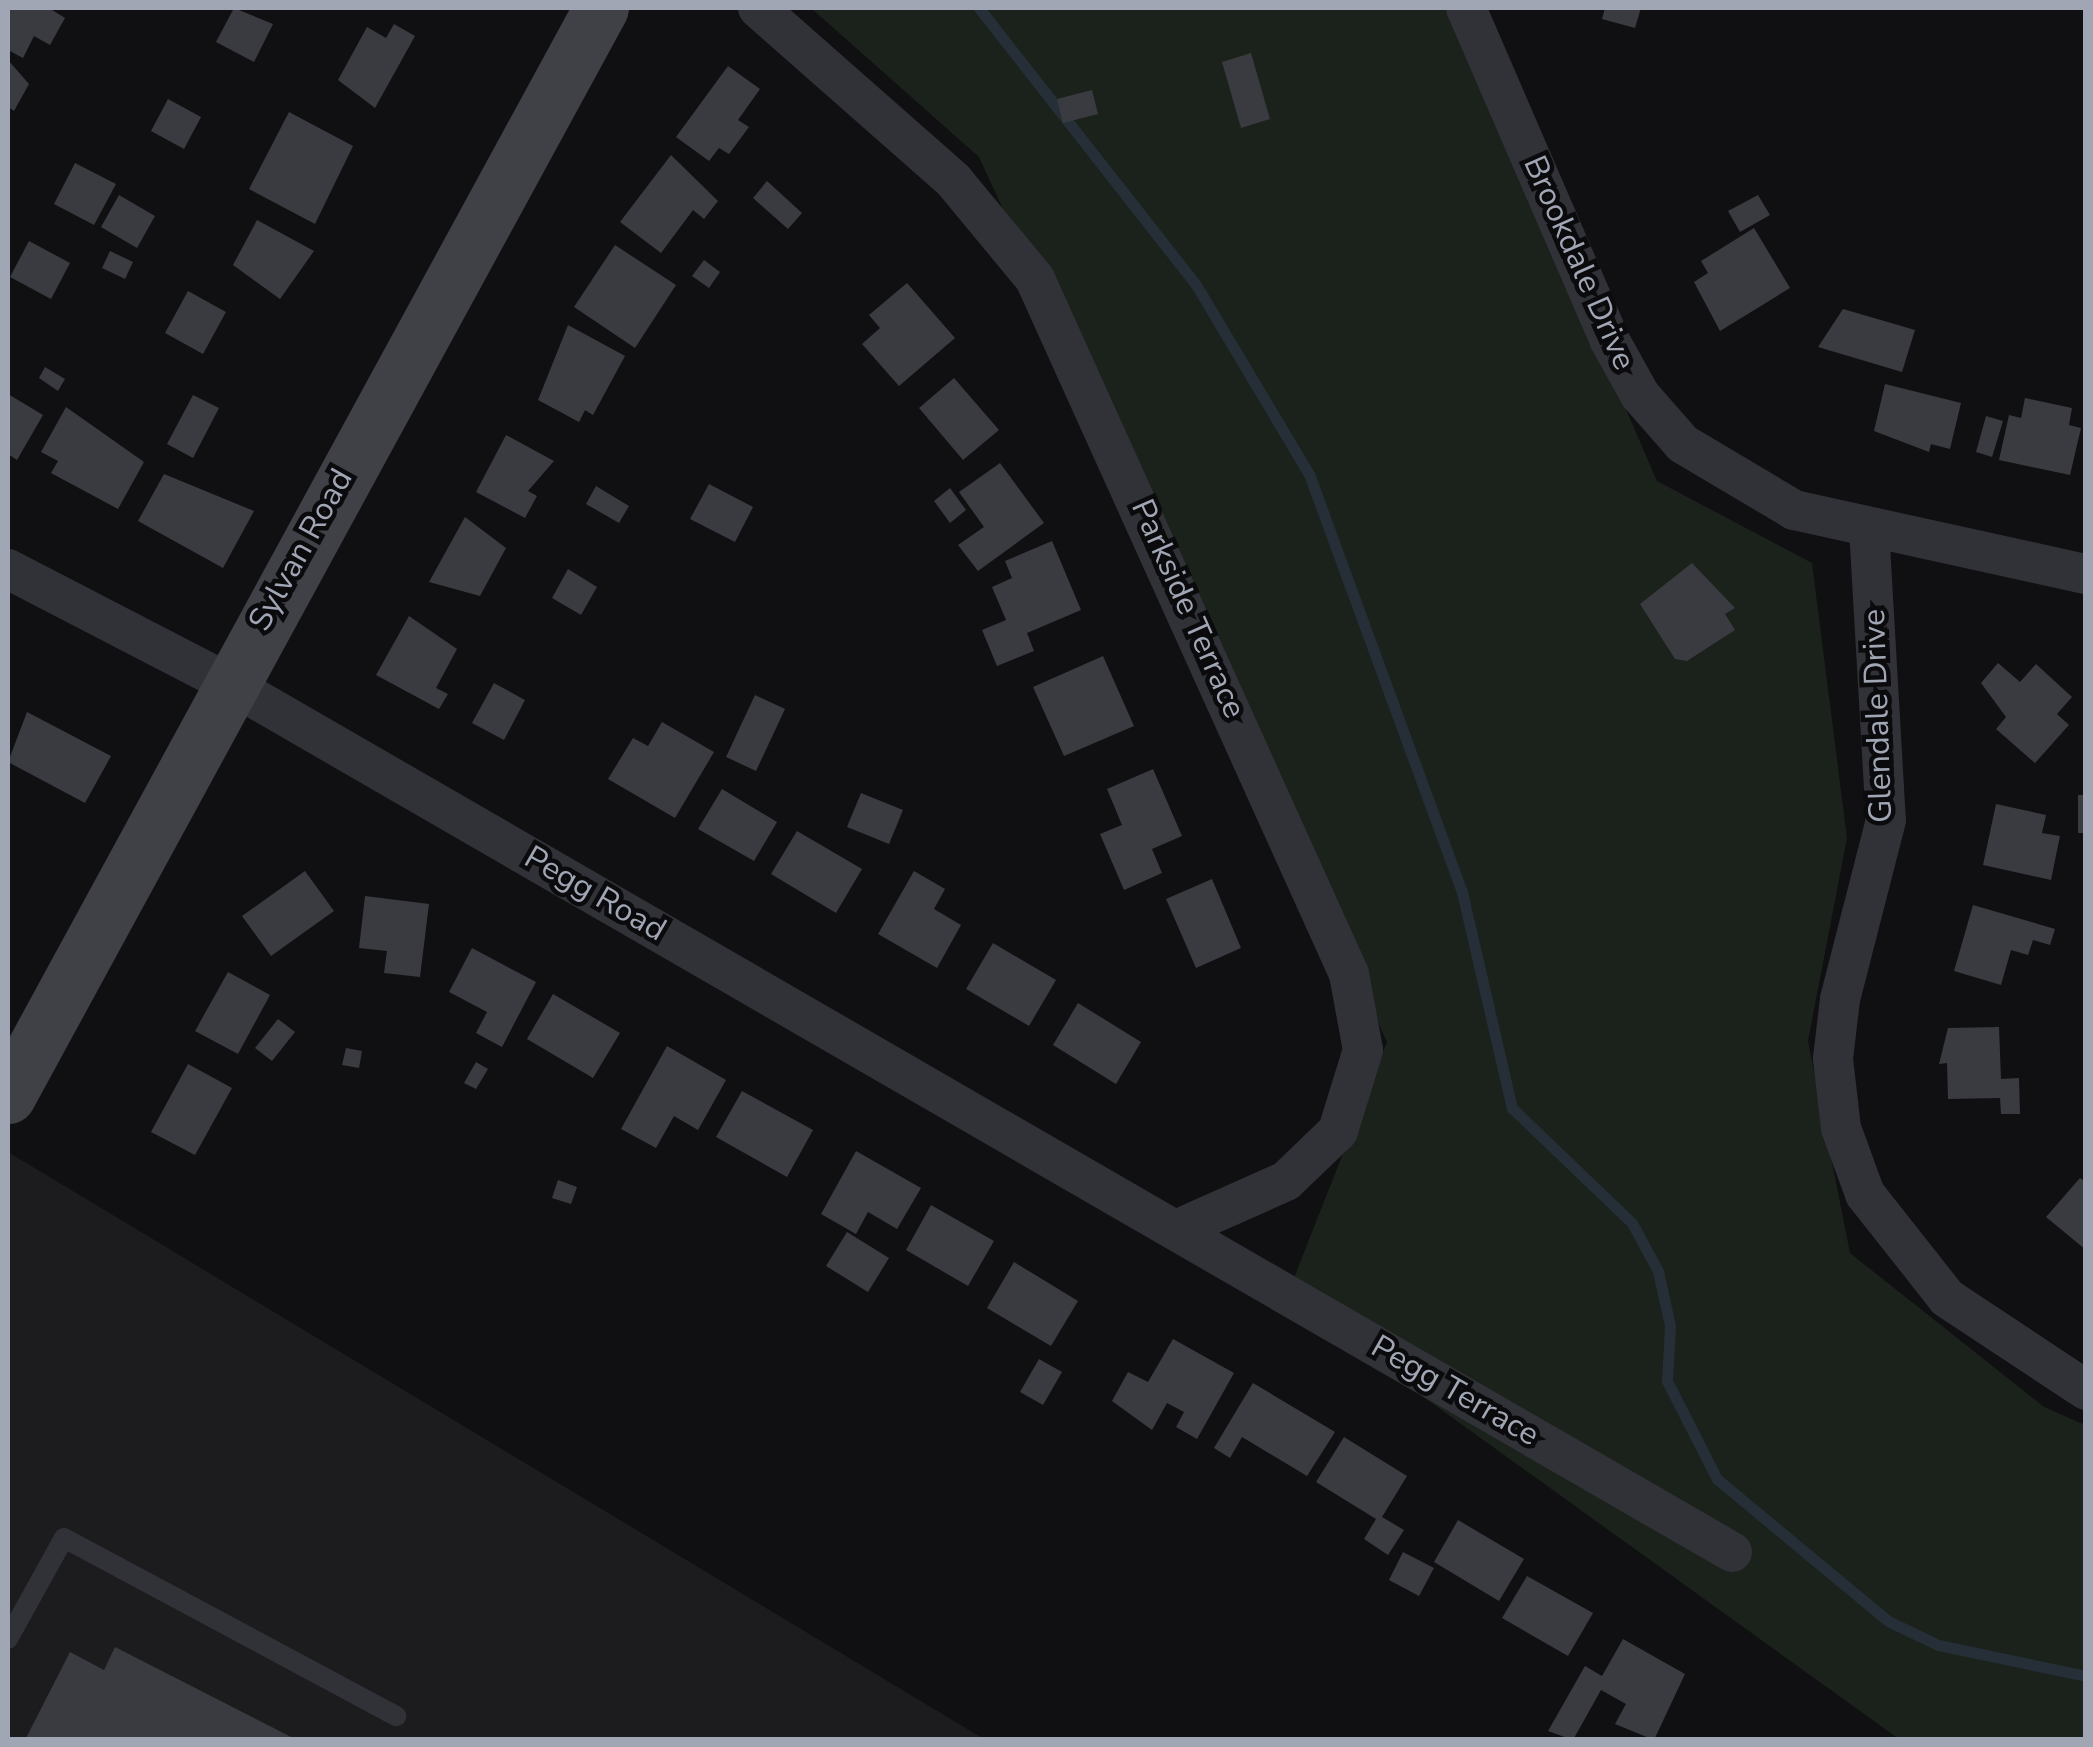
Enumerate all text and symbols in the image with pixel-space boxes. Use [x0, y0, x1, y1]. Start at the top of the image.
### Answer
street label: Brookdale Drive [1515, 150, 1643, 376]
street label: Sylvan Road [241, 462, 361, 638]
street label: Parkside Terrace [1123, 494, 1253, 724]
street label: Glendale Drive [1855, 608, 1901, 824]
street label: Pegg Road [518, 838, 672, 950]
street label: Pegg Terrace [1364, 1328, 1546, 1454]

